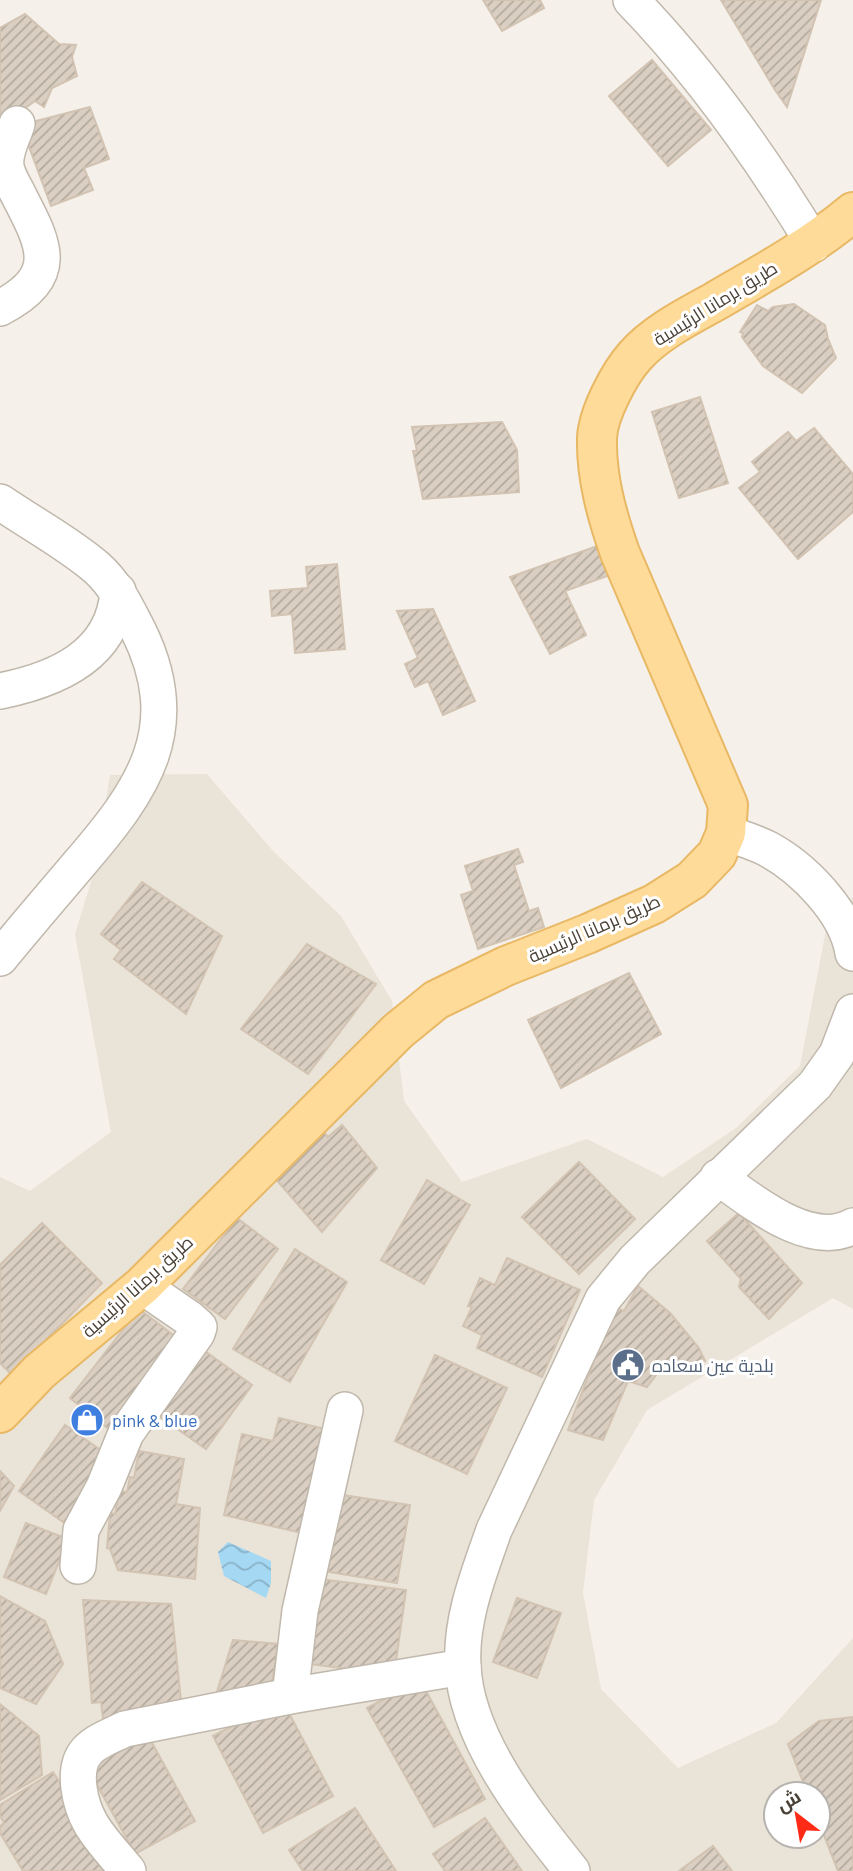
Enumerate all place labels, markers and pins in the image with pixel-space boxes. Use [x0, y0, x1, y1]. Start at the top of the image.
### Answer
public building icon: بلدية عين سعاده [609, 1346, 647, 1384]
place label: بلدية عين سعاده [652, 1354, 774, 1377]
shop icon: pink & blue [68, 1401, 106, 1439]
place label: pink & blue [112, 1409, 197, 1431]

